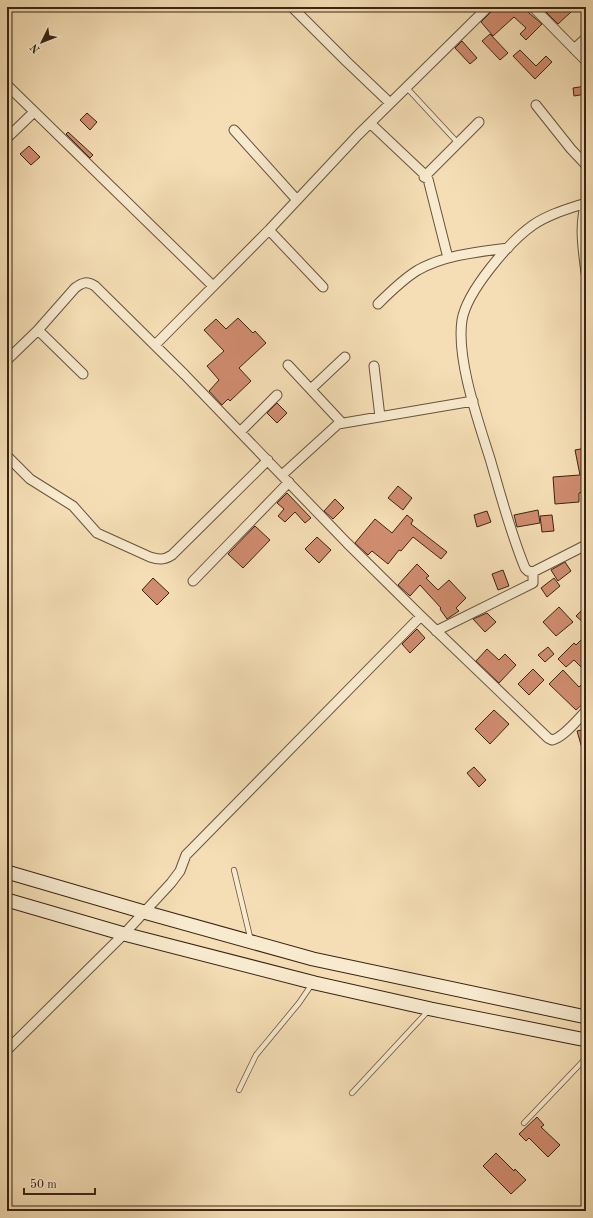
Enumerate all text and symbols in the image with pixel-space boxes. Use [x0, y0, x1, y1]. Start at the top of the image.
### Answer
north arrow [22, 22, 62, 62]
text: N [28, 41, 43, 55]
scale bar [24, 1170, 95, 1196]
text: 50 m [30, 1178, 57, 1191]

